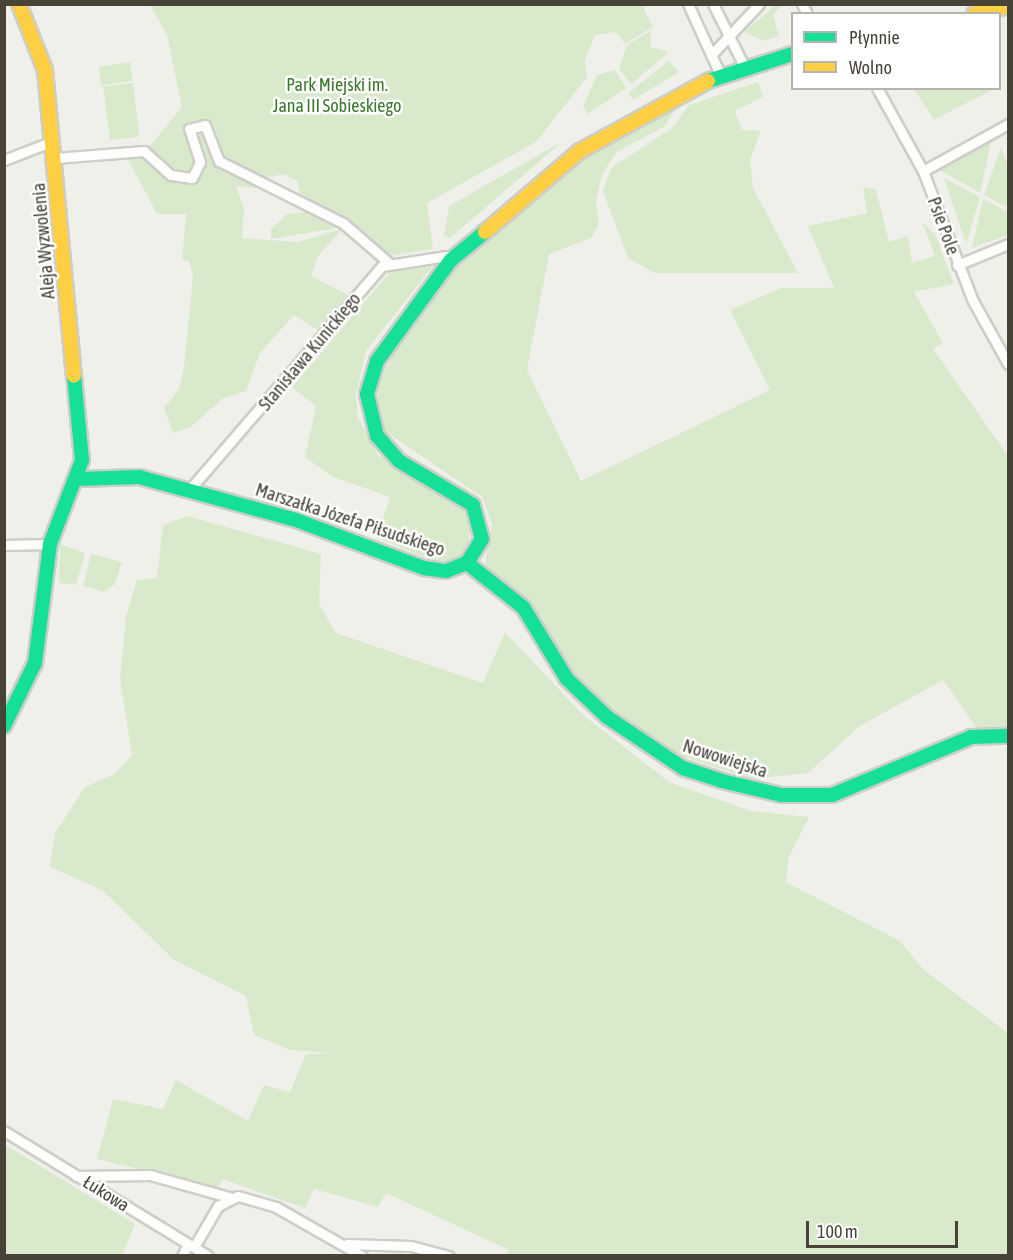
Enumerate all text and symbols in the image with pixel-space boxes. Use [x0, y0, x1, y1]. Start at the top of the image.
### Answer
legend [791, 12, 1001, 90]
text: Płynnie [849, 27, 900, 48]
text: Wolno [849, 57, 892, 78]
park label: Park Miejski im. Jana III Sobieskiego [273, 75, 401, 118]
street label: Aleja Wyzwolenia [28, 182, 60, 300]
street label: Psie Pole [923, 194, 963, 258]
street label: Stanisława Kunickiego [254, 289, 366, 415]
street label: Marszałka Józefa Piłsudskiego [253, 479, 447, 561]
street label: Nowowiejska [680, 735, 770, 783]
street label: Łukowa [79, 1171, 133, 1217]
scale bar [809, 1209, 960, 1247]
text: 100 m [817, 1221, 858, 1242]

